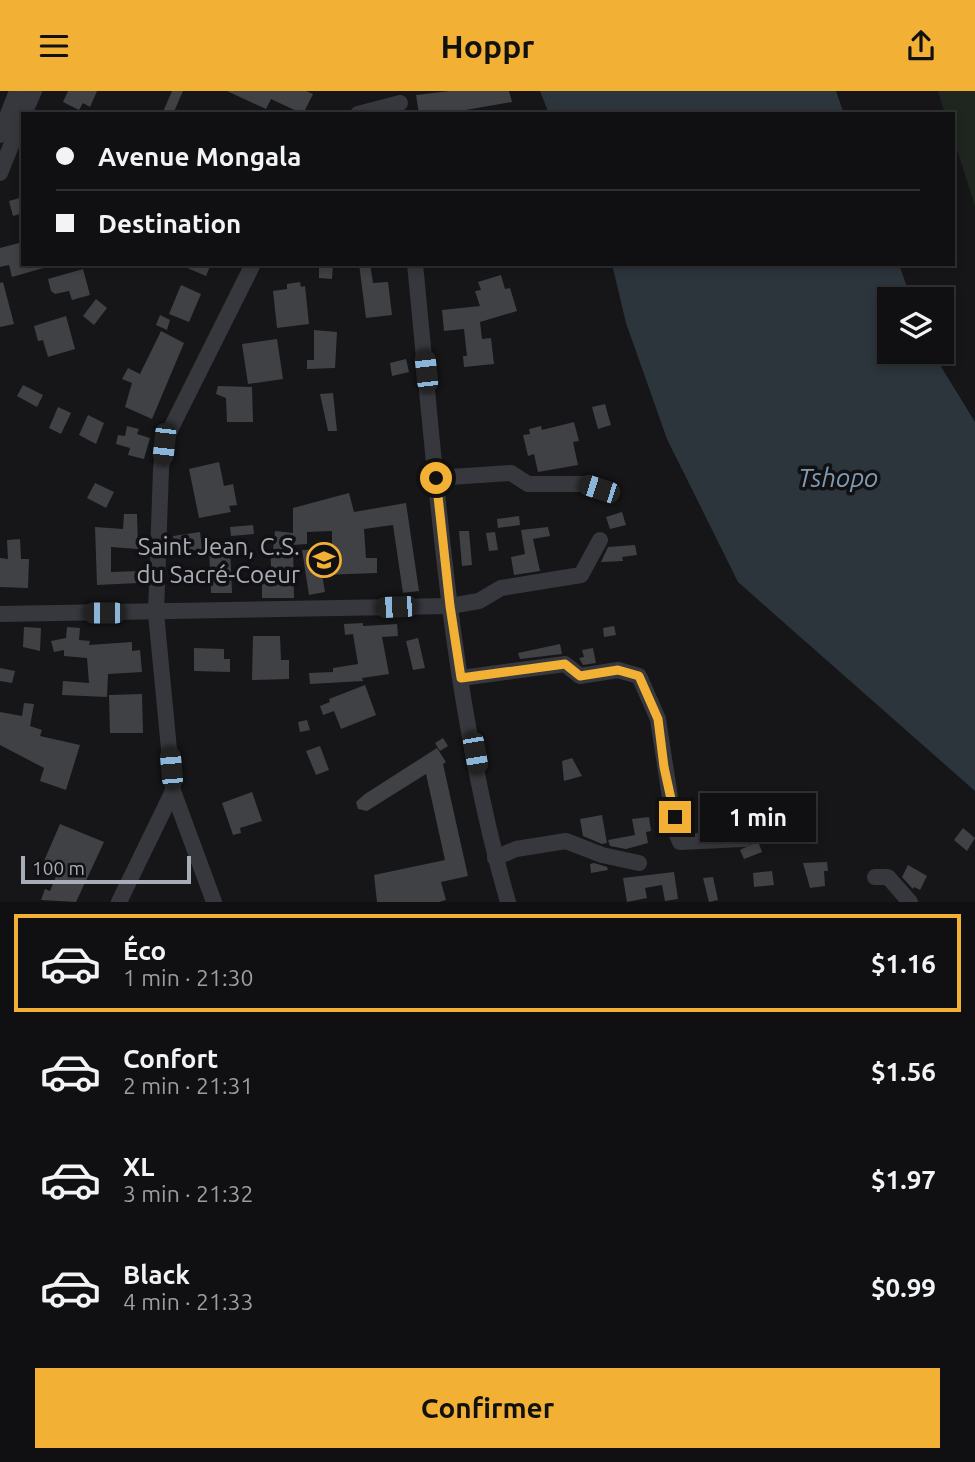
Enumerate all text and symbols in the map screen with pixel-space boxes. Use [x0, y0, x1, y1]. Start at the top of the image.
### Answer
icon: menu [35, 27, 73, 65]
icon: share [902, 27, 940, 65]
text: Hoppr [441, 28, 534, 64]
text: Avenue Mongala [98, 142, 301, 171]
text: Destination [98, 209, 241, 238]
map controls [877, 287, 954, 364]
button: layers [877, 287, 954, 364]
car [414, 349, 439, 393]
car [152, 422, 177, 466]
route start [420, 462, 452, 494]
water label: Tshopo [798, 463, 878, 492]
car [576, 473, 623, 505]
place label: Saint Jean, C.S. du Sacré-Coeur [137, 533, 300, 588]
school or university icon: Saint Jean, C.S. du Sacré-Coeur [305, 541, 343, 579]
car [375, 596, 418, 618]
car [84, 603, 126, 624]
car [462, 730, 489, 776]
car [159, 746, 184, 790]
callout: 1 min [700, 793, 815, 841]
route end [659, 801, 691, 833]
text: 1 min [729, 805, 787, 830]
scale bar [21, 853, 191, 885]
text: 100 m [32, 857, 85, 879]
icon: car [39, 932, 102, 995]
text: Éco [123, 936, 166, 965]
text: $1.16 [871, 949, 936, 978]
text: 1 min · 21:30 [123, 965, 254, 990]
icon: car [39, 1040, 102, 1103]
text: Confort [123, 1044, 218, 1073]
text: $1.56 [871, 1057, 936, 1086]
text: 2 min · 21:31 [123, 1073, 254, 1098]
icon: car [39, 1148, 102, 1211]
text: XL [123, 1152, 154, 1181]
text: $1.97 [871, 1165, 936, 1194]
text: 3 min · 21:32 [123, 1181, 254, 1206]
icon: car [39, 1256, 102, 1319]
text: Black [123, 1260, 190, 1289]
text: $0.99 [871, 1273, 936, 1302]
text: 4 min · 21:33 [123, 1289, 254, 1314]
button: Confirmer [35, 1368, 940, 1448]

